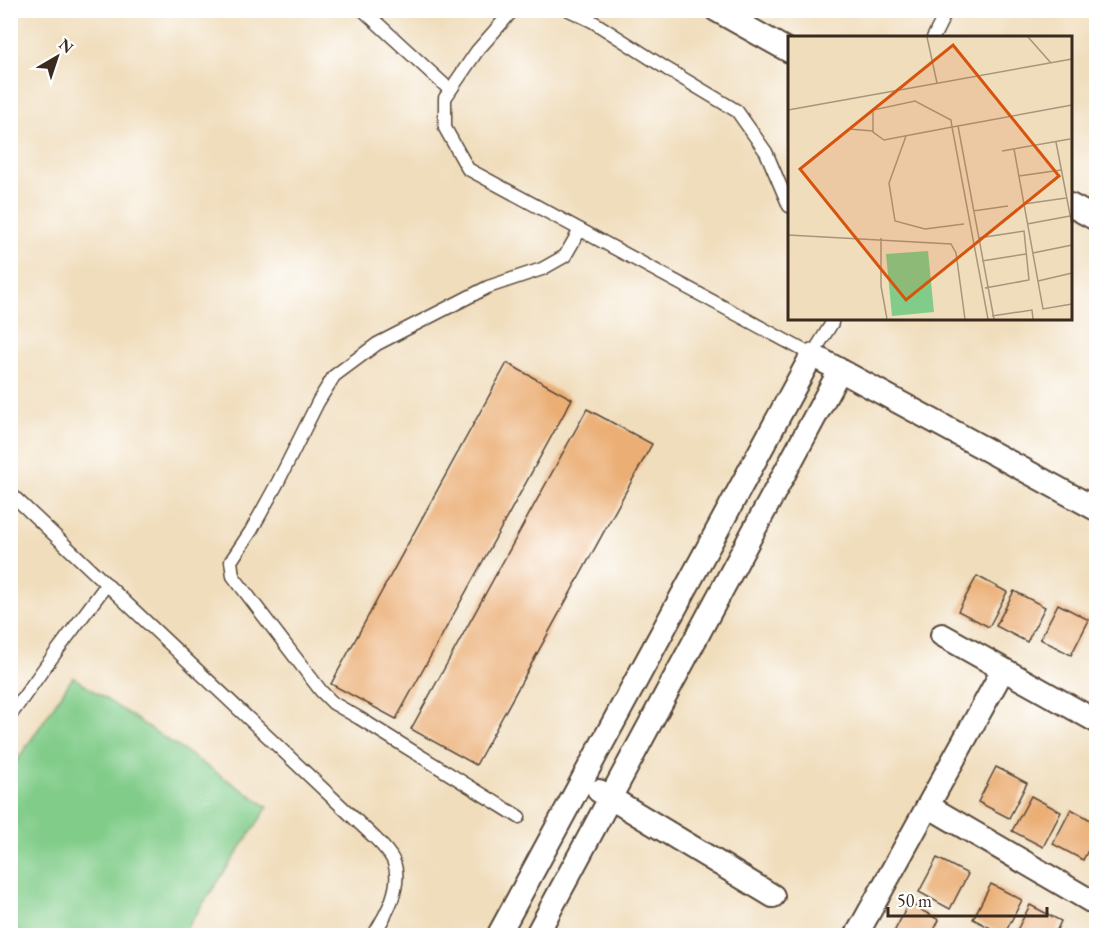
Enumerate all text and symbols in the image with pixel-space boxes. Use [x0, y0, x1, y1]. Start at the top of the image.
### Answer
north arrow [27, 27, 87, 87]
text: N [54, 33, 78, 58]
inset map [788, 36, 1071, 320]
scale bar [888, 880, 1047, 918]
text: 50 m [897, 889, 932, 912]

